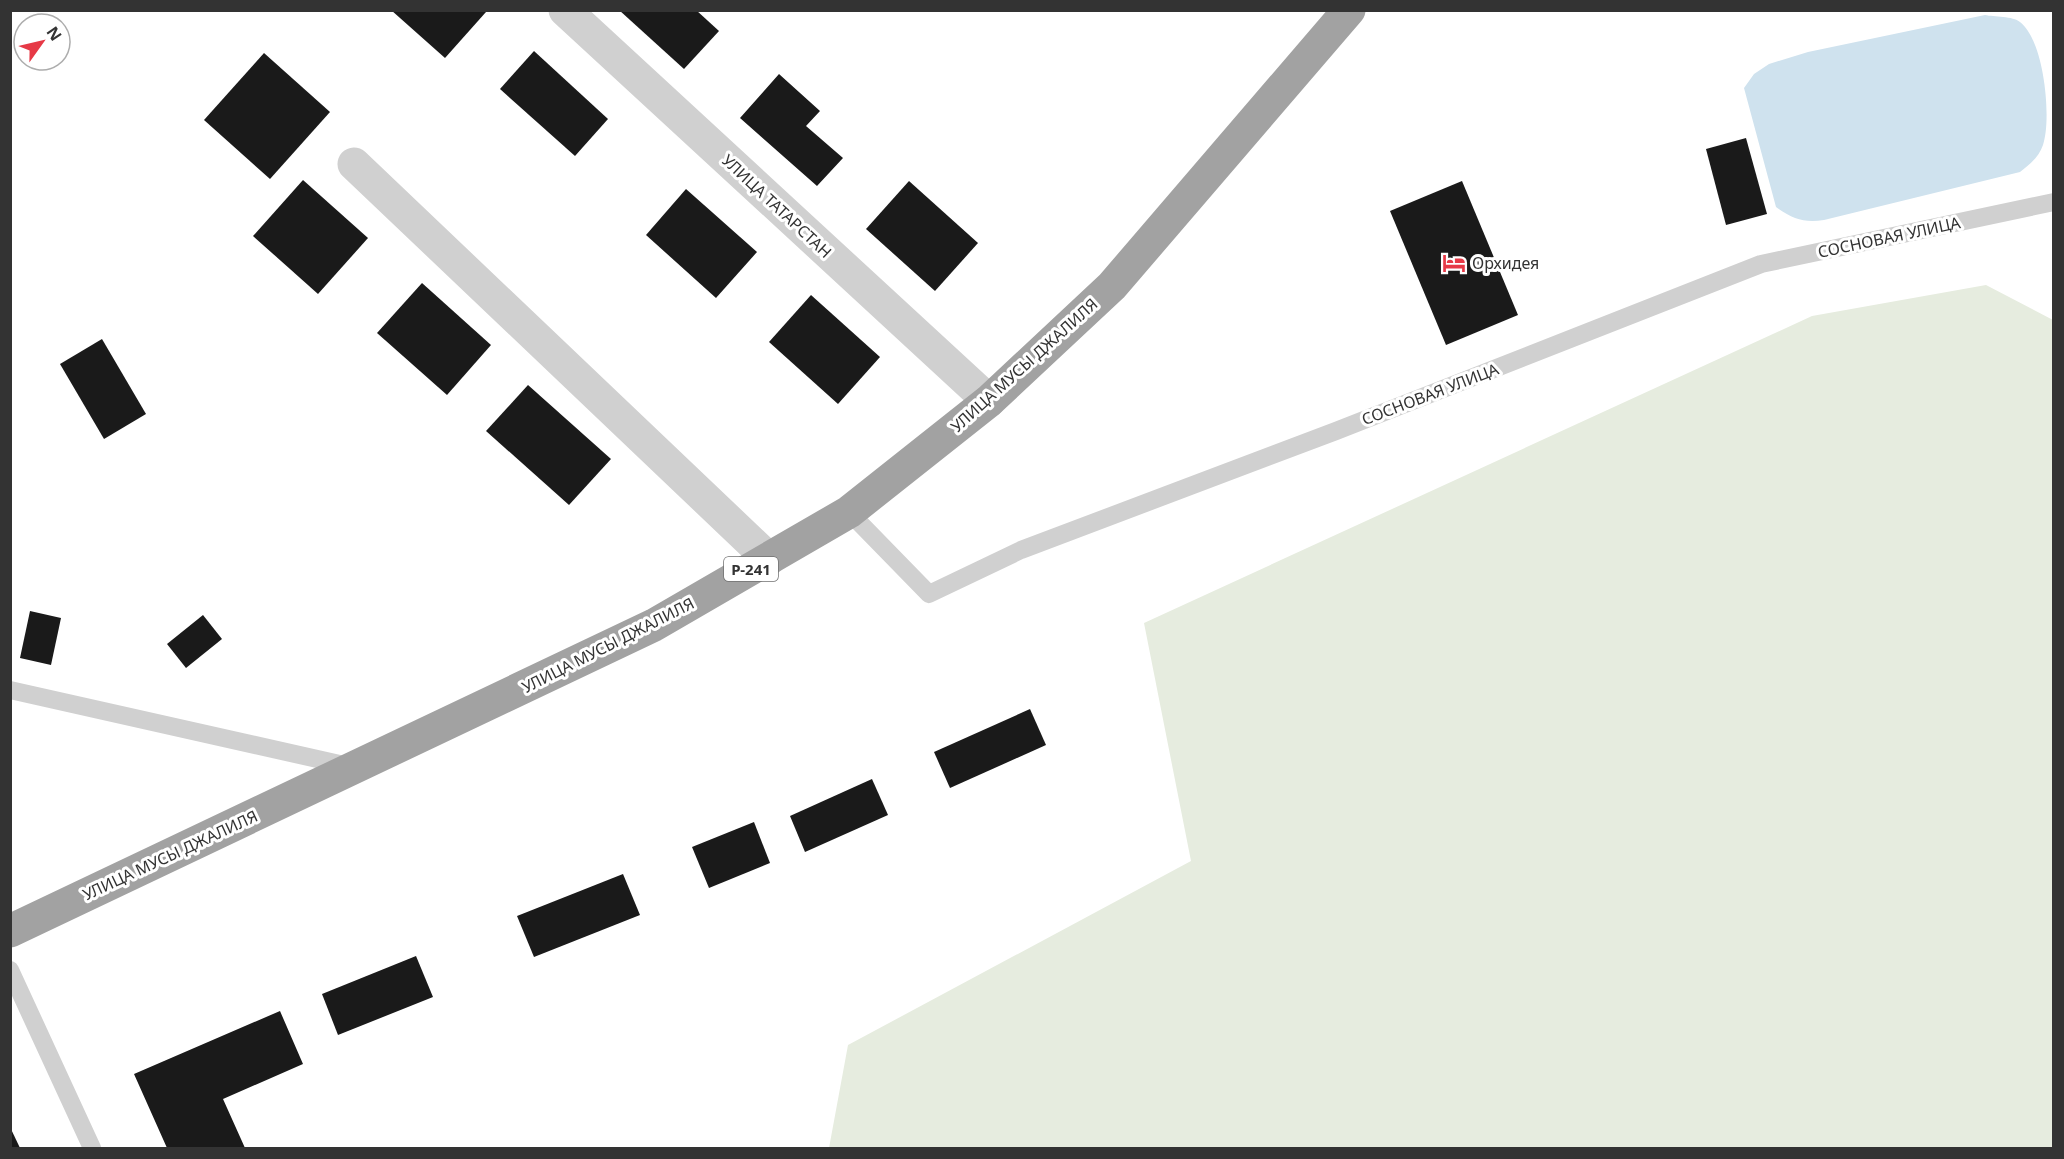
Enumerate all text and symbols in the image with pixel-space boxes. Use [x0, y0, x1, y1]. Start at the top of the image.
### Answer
north arrow [12, 12, 72, 72]
text: N [42, 22, 67, 45]
street label: УЛИЦА ТАТАРСТАН [717, 149, 837, 263]
street label: СОСНОВАЯ УЛИЦА [1816, 211, 1963, 263]
hotel icon: Орхидея [1441, 250, 1467, 276]
place label: Орхидея [1472, 252, 1539, 274]
street label: УЛИЦА МУСЫ ДЖАЛИЛЯ [946, 293, 1102, 437]
street label: СОСНОВАЯ УЛИЦА [1358, 357, 1502, 430]
road number: Р-241 [724, 557, 778, 581]
street label: УЛИЦА МУСЫ ДЖАЛИЛЯ [518, 592, 698, 698]
street label: УЛИЦА МУСЫ ДЖАЛИЛЯ [79, 805, 261, 905]

